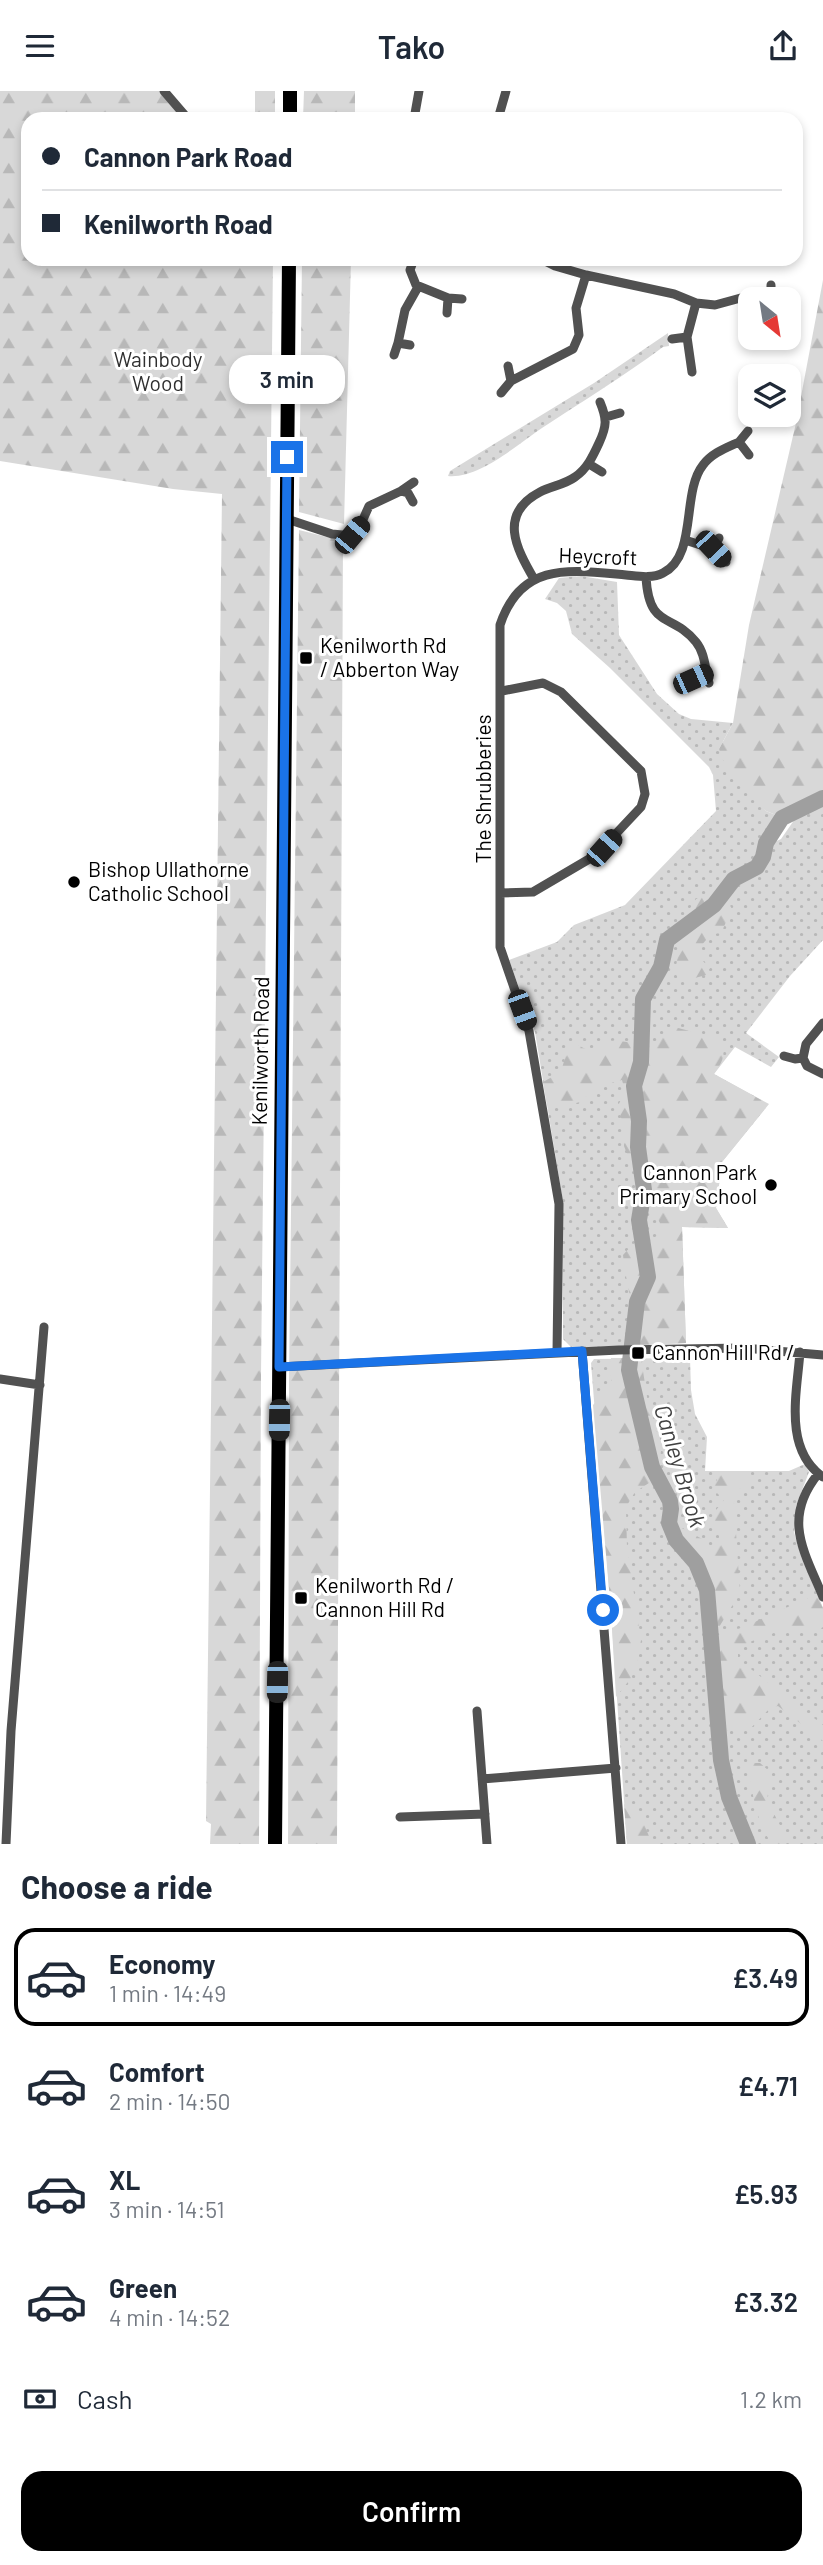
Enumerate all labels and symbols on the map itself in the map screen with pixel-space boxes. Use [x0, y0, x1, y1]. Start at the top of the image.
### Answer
north arrow [738, 287, 802, 350]
park label: Wainbody Wood [114, 346, 203, 395]
callout: 3 min [229, 355, 345, 405]
route end [271, 441, 303, 473]
car [331, 512, 374, 558]
car [691, 526, 736, 572]
street label: Heycroft [558, 542, 638, 569]
place label: Kenilworth Rd / Abberton Way [320, 632, 460, 681]
marker: Kenilworth Rd / Abberton Way [298, 650, 314, 666]
car [670, 661, 717, 697]
street label: The Shrubberies [470, 714, 495, 864]
car [583, 825, 626, 871]
place label: Bishop Ullathorne Catholic School [88, 856, 249, 905]
marker: Bishop Ullathorne Catholic School [66, 874, 82, 890]
street label: Kenilworth Road [246, 976, 273, 1126]
car [505, 987, 540, 1033]
place label: Cannon Park Primary School [619, 1159, 757, 1208]
marker: Cannon Park Primary School [763, 1177, 779, 1193]
place label: Cannon Hill Rd / [652, 1339, 795, 1364]
marker: Cannon Hill Rd / [630, 1345, 646, 1361]
car [269, 1399, 290, 1441]
water label: Canley Brook [649, 1401, 713, 1530]
place label: Kenilworth Rd / Cannon Hill Rd [315, 1572, 454, 1621]
marker: Kenilworth Rd / Cannon Hill Rd [293, 1590, 309, 1606]
route start [587, 1594, 619, 1626]
car [267, 1661, 288, 1703]

